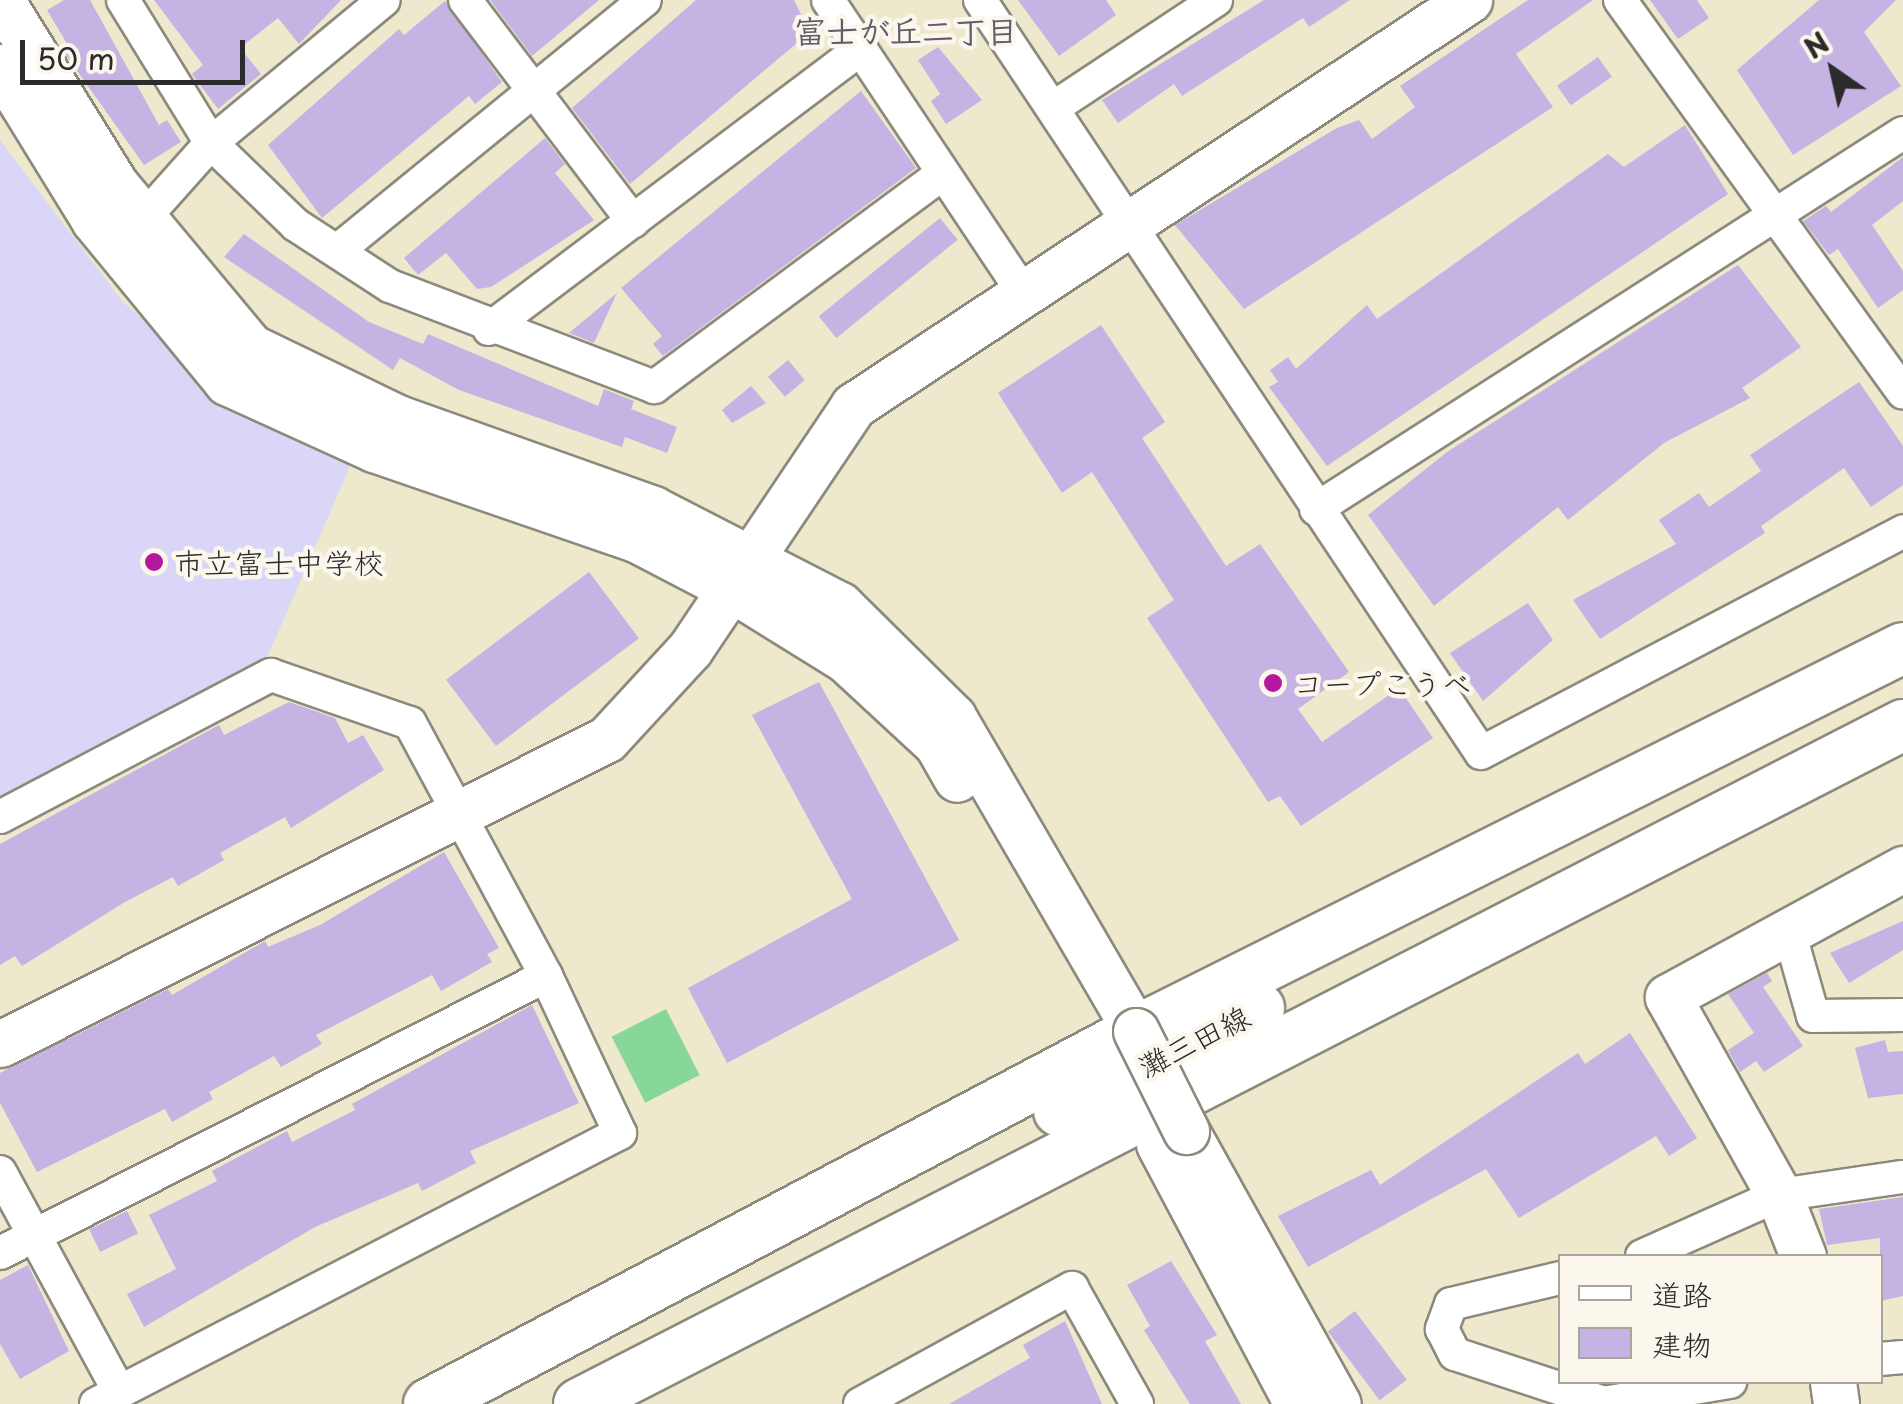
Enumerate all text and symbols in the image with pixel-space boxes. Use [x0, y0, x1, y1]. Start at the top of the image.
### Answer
district label: 富士が丘二丁目 [794, 11, 1018, 49]
scale bar [25, 20, 250, 82]
north arrow [1783, 20, 1883, 120]
text: N [1795, 21, 1837, 69]
text: 50 m [37, 35, 115, 80]
place label: 市立富士中学校 [174, 544, 384, 580]
marker: 市立富士中学校 [143, 551, 165, 573]
place label: コープこうべ [1293, 665, 1473, 701]
marker: コープこうべ [1262, 672, 1284, 694]
street label: 灘三田線 [1132, 998, 1256, 1084]
legend [1558, 1254, 1883, 1384]
text: 道路 [1652, 1271, 1712, 1316]
text: 建物 [1652, 1321, 1712, 1366]

